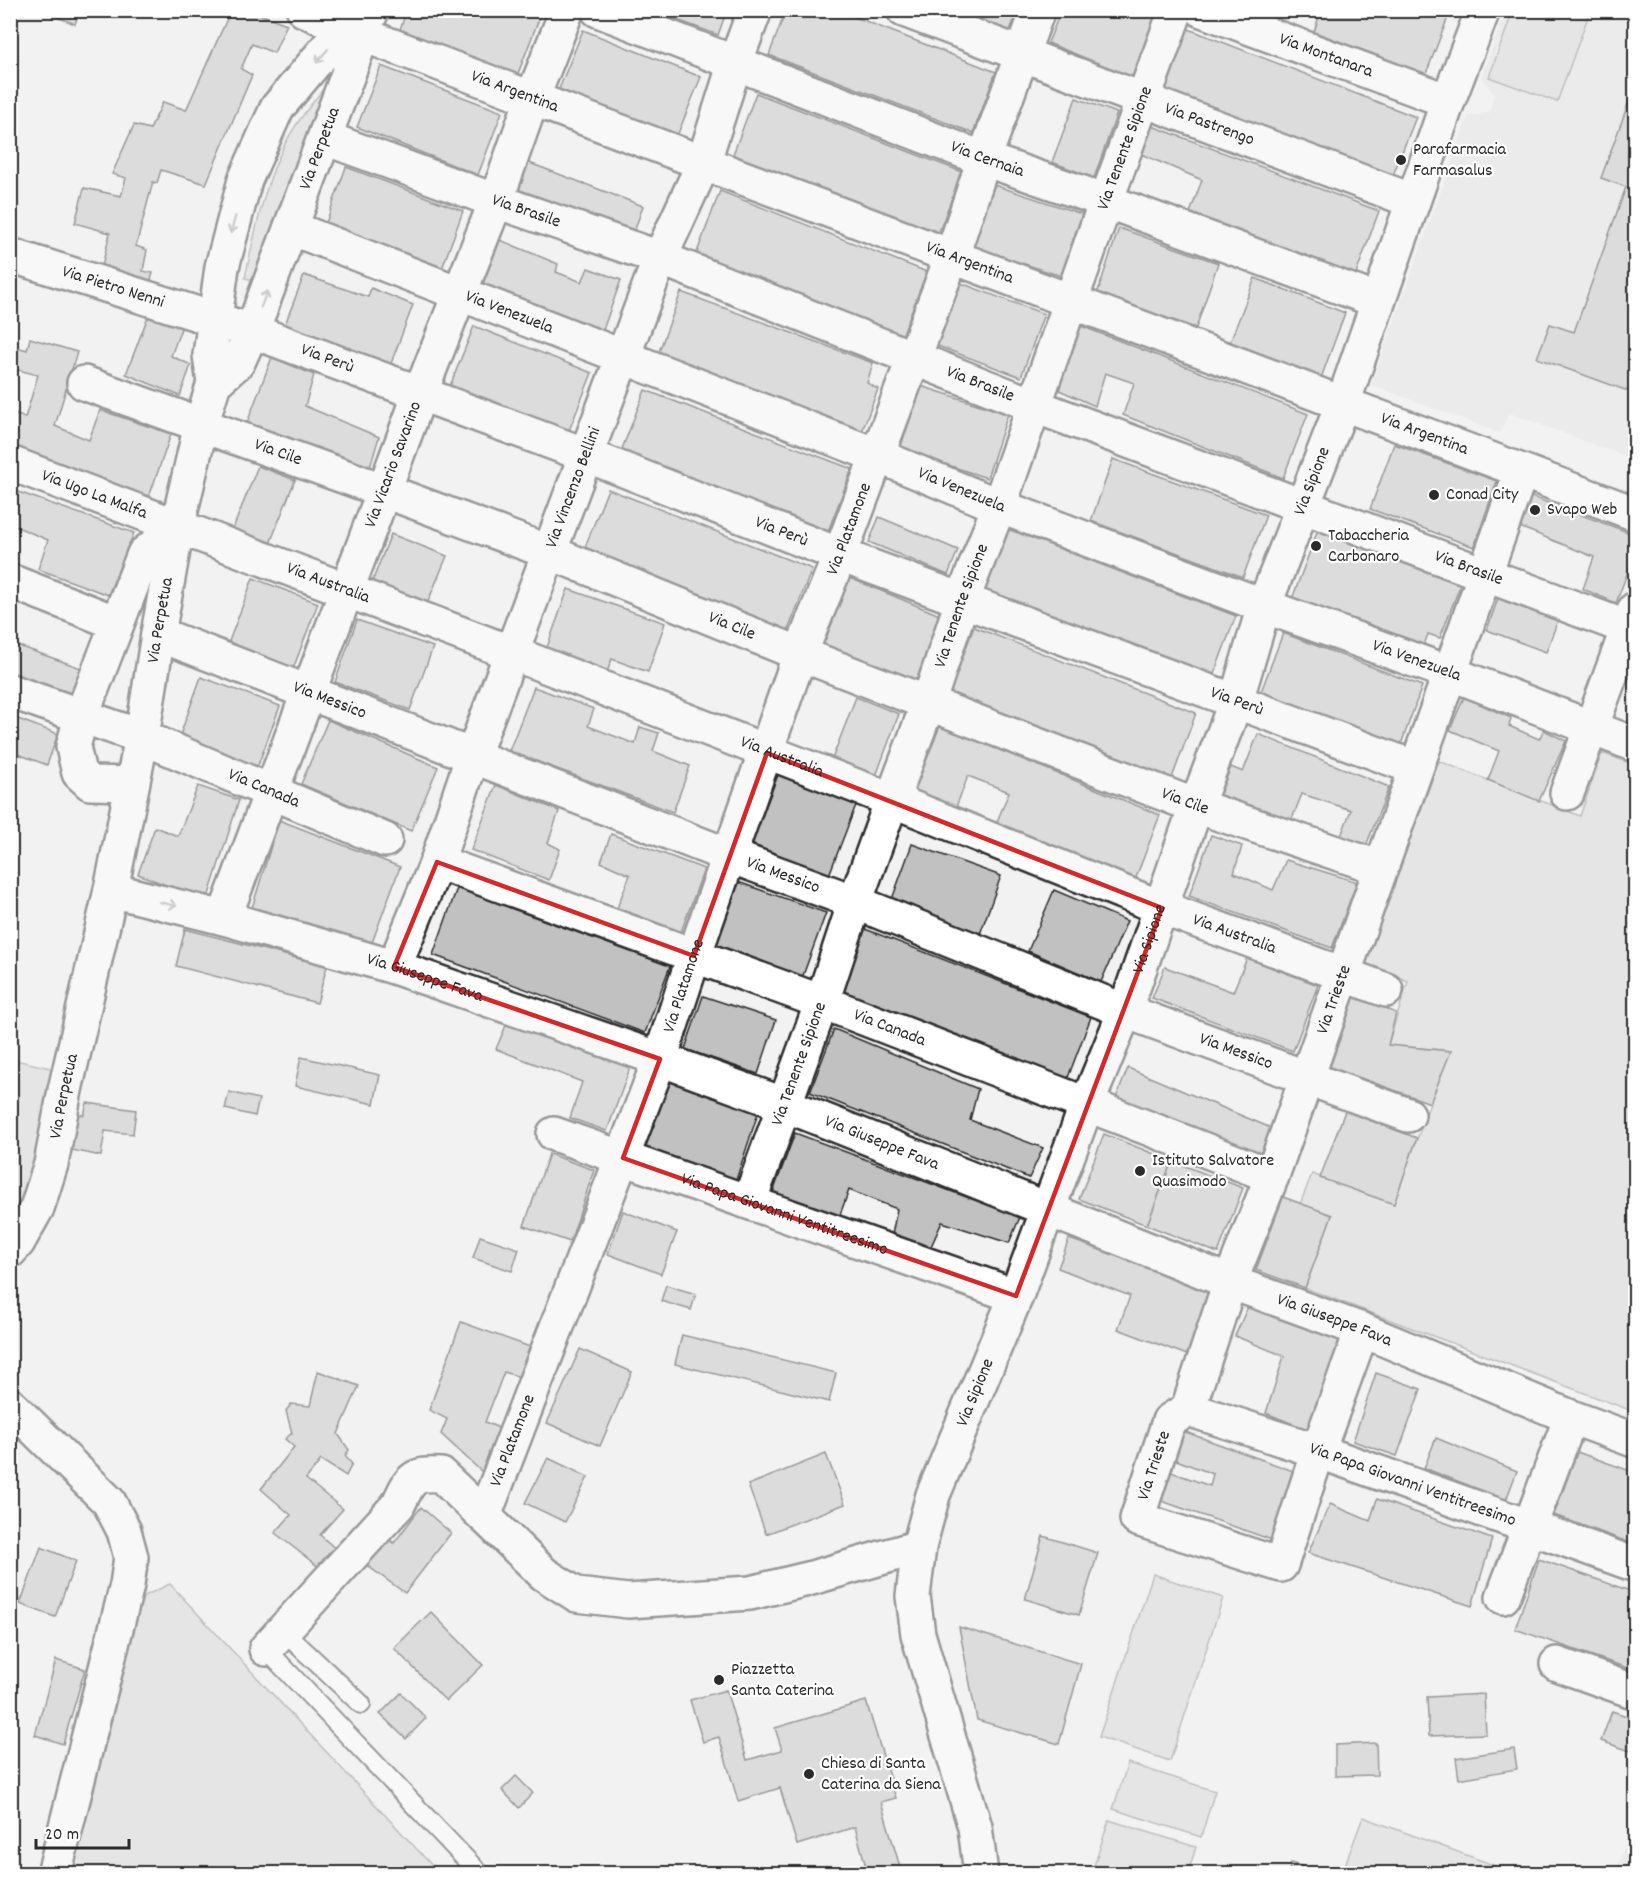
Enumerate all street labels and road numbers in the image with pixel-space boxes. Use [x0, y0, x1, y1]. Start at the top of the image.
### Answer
street label: Via Montanara [1275, 27, 1377, 85]
street label: Via Argentina [467, 64, 563, 120]
street label: Via Tenente Sipione [1091, 83, 1159, 214]
street label: Via Pastrengo [1161, 96, 1258, 153]
street label: Via Perpetua [293, 103, 347, 194]
street label: Via Cernaia [947, 135, 1028, 185]
street label: Via Brasile [488, 188, 564, 235]
street label: Via Argentina [922, 235, 1017, 291]
street label: Via Pietro Nenni [59, 260, 167, 315]
street label: Via Venezuela [461, 284, 557, 341]
street label: Via Perù [297, 338, 358, 380]
street label: Via Brasile [942, 360, 1018, 409]
street label: Via Vicario Savarino [359, 398, 429, 531]
street label: Via Argentina [1377, 406, 1472, 462]
street label: Via Vincenzo Bellini [539, 424, 608, 552]
street label: Via Cile [251, 433, 305, 473]
street label: Via Sipione [1288, 443, 1337, 519]
street label: Via Venezuela [914, 461, 1009, 520]
street label: Via Ugo La Malfa [38, 463, 151, 526]
street label: Via Platamone [821, 479, 878, 579]
street label: Via Perù [751, 510, 812, 554]
street label: Via Tenente Sipione [928, 540, 996, 671]
street label: Via Brasile [1431, 544, 1506, 593]
street label: Via Australia [283, 556, 374, 611]
street label: Via Perpetua [141, 575, 180, 665]
street label: Via Cile [704, 605, 759, 647]
street label: Via Venezuela [1369, 633, 1465, 689]
street label: Via Messico [289, 675, 370, 726]
street label: Via Perù [1207, 680, 1267, 723]
street label: Via Australia [736, 730, 828, 785]
street label: Via Canada [224, 762, 304, 815]
street label: Via Cile [1158, 781, 1212, 822]
street label: Via Messico [743, 851, 823, 900]
street label: Via Sipione [1126, 901, 1173, 977]
street label: Via Australia [1189, 908, 1280, 961]
street label: Via Platamone [657, 936, 711, 1036]
street label: Via Giuseppe Fava [364, 947, 487, 1009]
street label: Via Trieste [1311, 962, 1358, 1038]
street label: Via Tenente Sipione [765, 998, 833, 1129]
street label: Via Canada [850, 1003, 930, 1054]
street label: Via Messico [1195, 1027, 1276, 1077]
street label: Via Perpetua [43, 1051, 86, 1141]
street label: Via Giuseppe Fava [821, 1109, 943, 1178]
street label: Via Papa Giovanni Ventitreesimo [677, 1167, 891, 1263]
street label: Via Giuseppe Fava [1273, 1287, 1396, 1354]
street label: Via Sipione [950, 1355, 1001, 1431]
street label: Via Platamone [484, 1391, 542, 1491]
street label: Via Trieste [1131, 1427, 1178, 1504]
street label: Via Papa Giovanni Ventitreesimo [1306, 1436, 1519, 1533]

